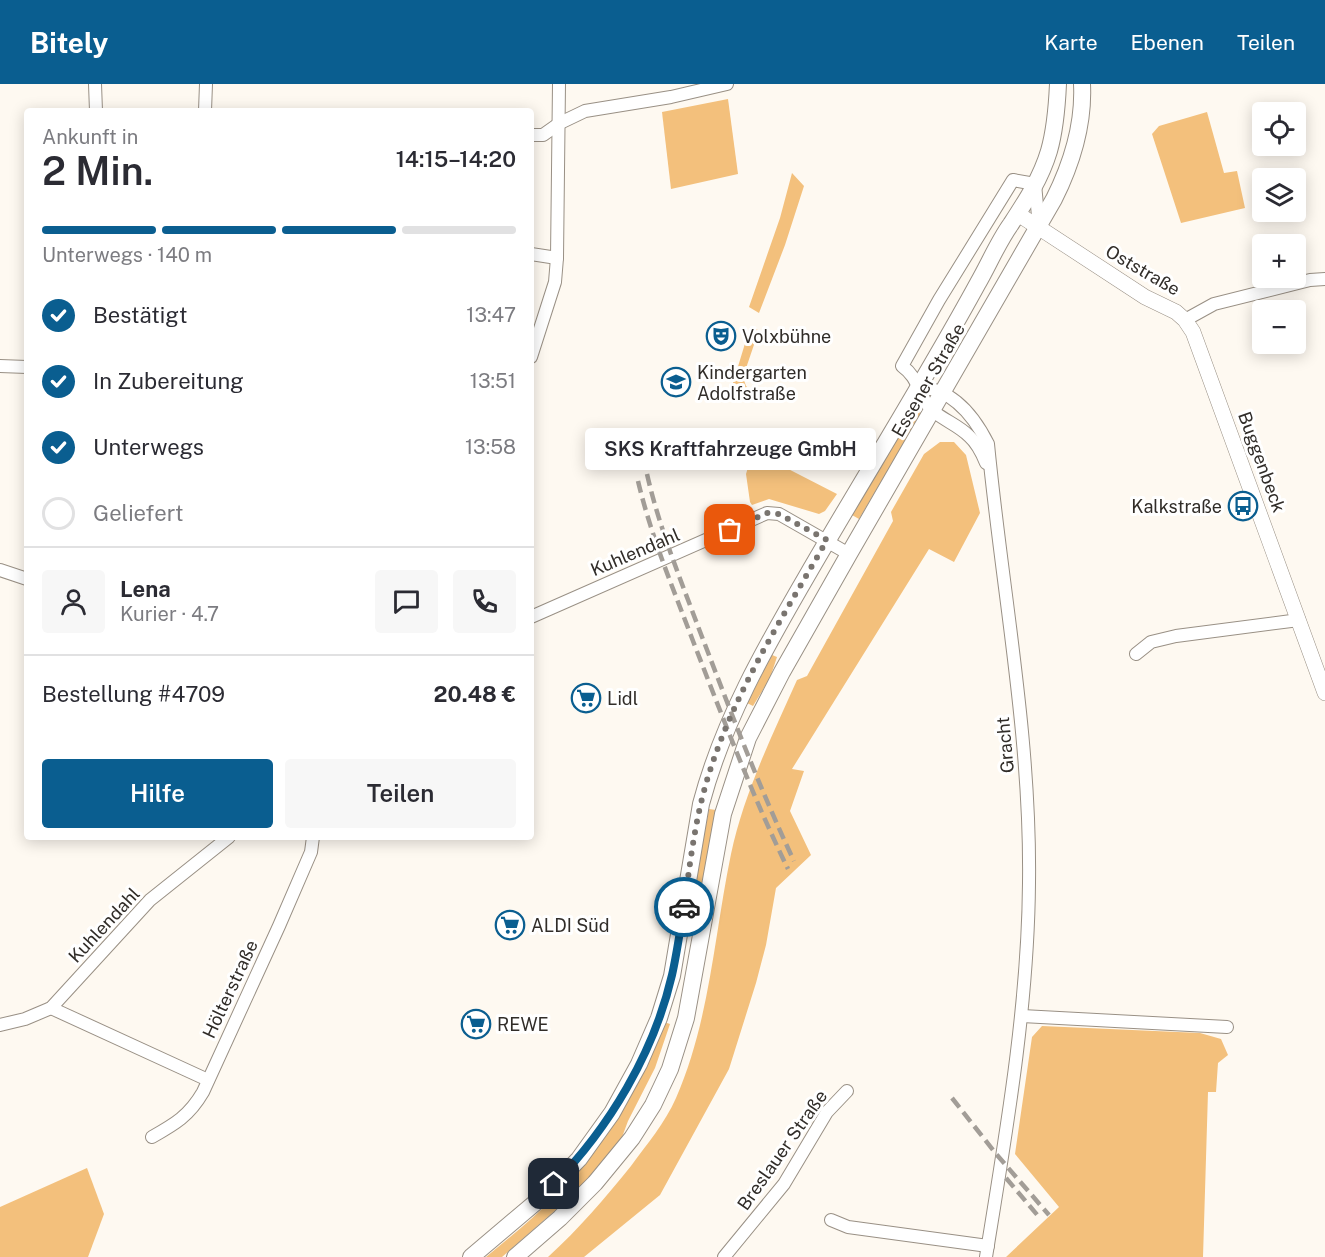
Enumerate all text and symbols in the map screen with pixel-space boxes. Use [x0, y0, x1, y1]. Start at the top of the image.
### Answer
text: Bitely [30, 26, 108, 59]
text: Karte [1044, 30, 1098, 55]
text: Ebenen [1131, 30, 1204, 55]
text: Teilen [1237, 30, 1295, 55]
map controls [1252, 102, 1306, 354]
button: locate [1252, 102, 1306, 156]
text: Ankunft in [42, 125, 138, 149]
text: 14:15–14:20 [396, 146, 516, 172]
text: 2 Min. [42, 148, 153, 194]
button: layers [1252, 168, 1306, 222]
button: + [1252, 234, 1306, 288]
street label: Oststraße [1102, 240, 1184, 300]
text: Unterwegs · 140 m [42, 243, 212, 267]
icon: check [42, 299, 75, 332]
button: − [1252, 300, 1306, 354]
text: Bestätigt [93, 302, 188, 328]
text: 13:47 [466, 303, 516, 327]
theatre icon: Volxbühne [705, 320, 737, 352]
street label: Essener Straße [887, 320, 969, 440]
place label: Volxbühne [742, 326, 831, 347]
place label: Kindergarten Adolfstraße [697, 362, 807, 404]
icon: check [42, 365, 75, 398]
school or university icon: Kindergarten Adolfstraße [660, 366, 692, 398]
text: In Zubereitung [93, 368, 244, 394]
text: 13:51 [470, 369, 516, 393]
street label: Buggenbeck [1234, 409, 1290, 515]
callout: SKS Kraftfahrzeuge GmbH [584, 428, 876, 470]
icon: check [42, 431, 75, 464]
text: Unterwegs [93, 434, 204, 460]
text: 13:58 [465, 435, 516, 459]
text: SKS Kraftfahrzeuge GmbH [604, 437, 857, 461]
bus stop icon: Kalkstraße [1227, 490, 1259, 522]
place label: Kalkstraße [1131, 496, 1222, 517]
text: Geliefert [93, 500, 183, 526]
pin [704, 504, 755, 555]
icon: bag [713, 513, 746, 546]
street label: Kuhlendahl [587, 524, 683, 580]
button: person [42, 570, 105, 633]
button: chat [375, 570, 438, 633]
button: phone [453, 570, 516, 633]
text: Lena [120, 576, 171, 602]
text: Kurier · 4.7 [120, 602, 219, 626]
text: Bestellung #4709 [42, 681, 225, 707]
text: 20.48 € [434, 681, 516, 707]
supermarket icon: Lidl [570, 682, 602, 714]
place label: Lidl [607, 688, 638, 709]
street label: Gracht [992, 716, 1018, 774]
button: Hilfe [42, 759, 273, 828]
button: Teilen [285, 759, 516, 828]
courier [654, 877, 714, 937]
street label: Kuhlendahl [64, 883, 144, 967]
icon: car [668, 891, 701, 924]
supermarket icon: ALDI Süd [494, 909, 526, 941]
place label: ALDI Süd [531, 915, 609, 936]
street label: Hölterstraße [198, 937, 262, 1041]
supermarket icon: REWE [460, 1008, 492, 1040]
place label: REWE [497, 1014, 549, 1035]
street label: Breslauer Straße [733, 1086, 831, 1214]
pin [528, 1158, 579, 1209]
icon: home [537, 1167, 570, 1200]

